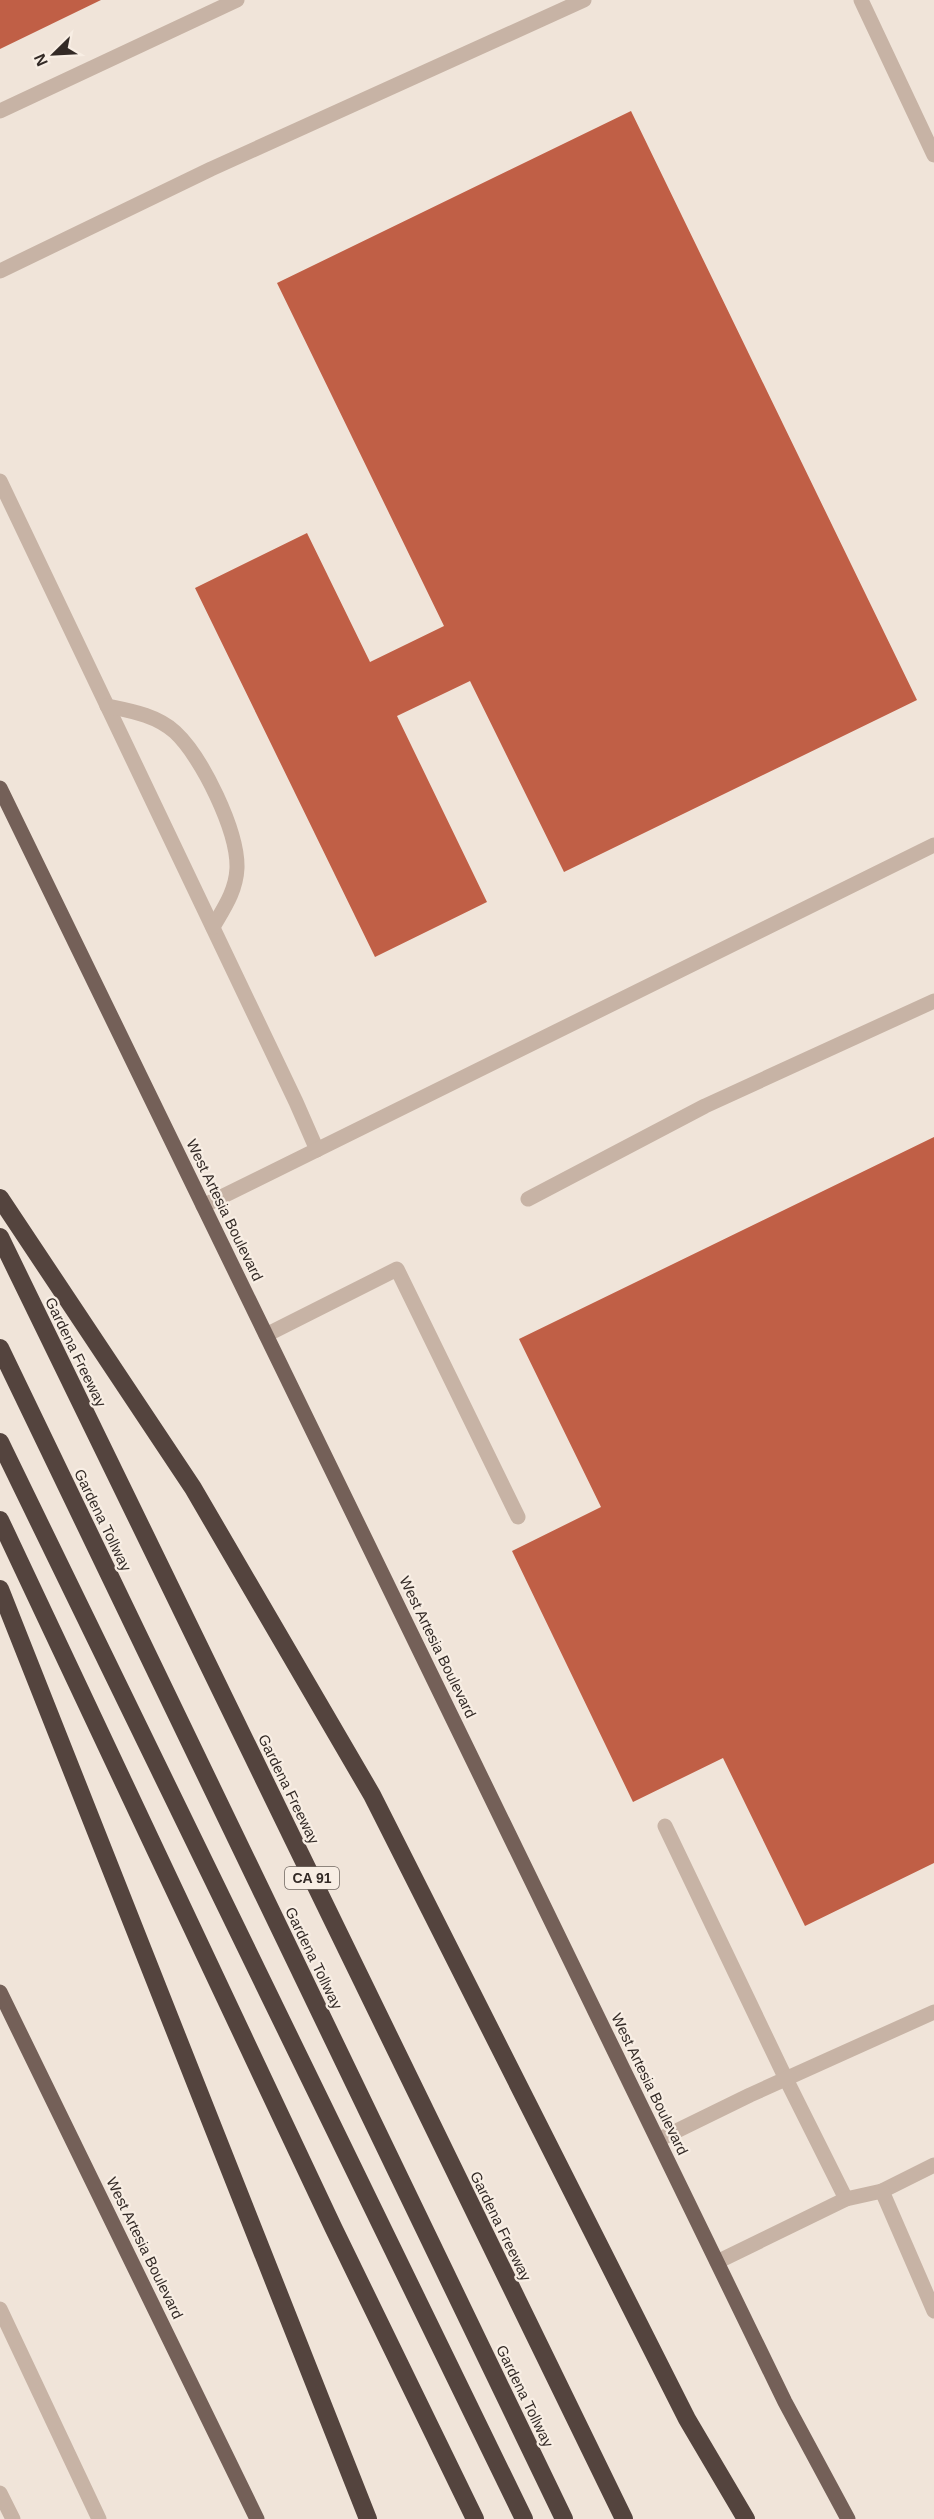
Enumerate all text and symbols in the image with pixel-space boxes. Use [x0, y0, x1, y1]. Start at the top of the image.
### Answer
north arrow [24, 24, 84, 84]
text: N [31, 51, 51, 69]
street label: West Artesia Boulevard [183, 1136, 267, 1284]
street label: Gardena Freeway [42, 1294, 110, 1410]
street label: Gardena Tollway [71, 1466, 135, 1574]
street label: West Artesia Boulevard [396, 1573, 480, 1721]
street label: Gardena Freeway [255, 1731, 323, 1847]
road number: CA 91 [285, 1867, 339, 1889]
street label: Gardena Tollway [282, 1904, 346, 2012]
street label: West Artesia Boulevard [608, 2010, 692, 2158]
street label: Gardena Freeway [467, 2168, 535, 2284]
street label: West Artesia Boulevard [103, 2174, 187, 2322]
street label: Gardena Tollway [493, 2342, 557, 2450]

